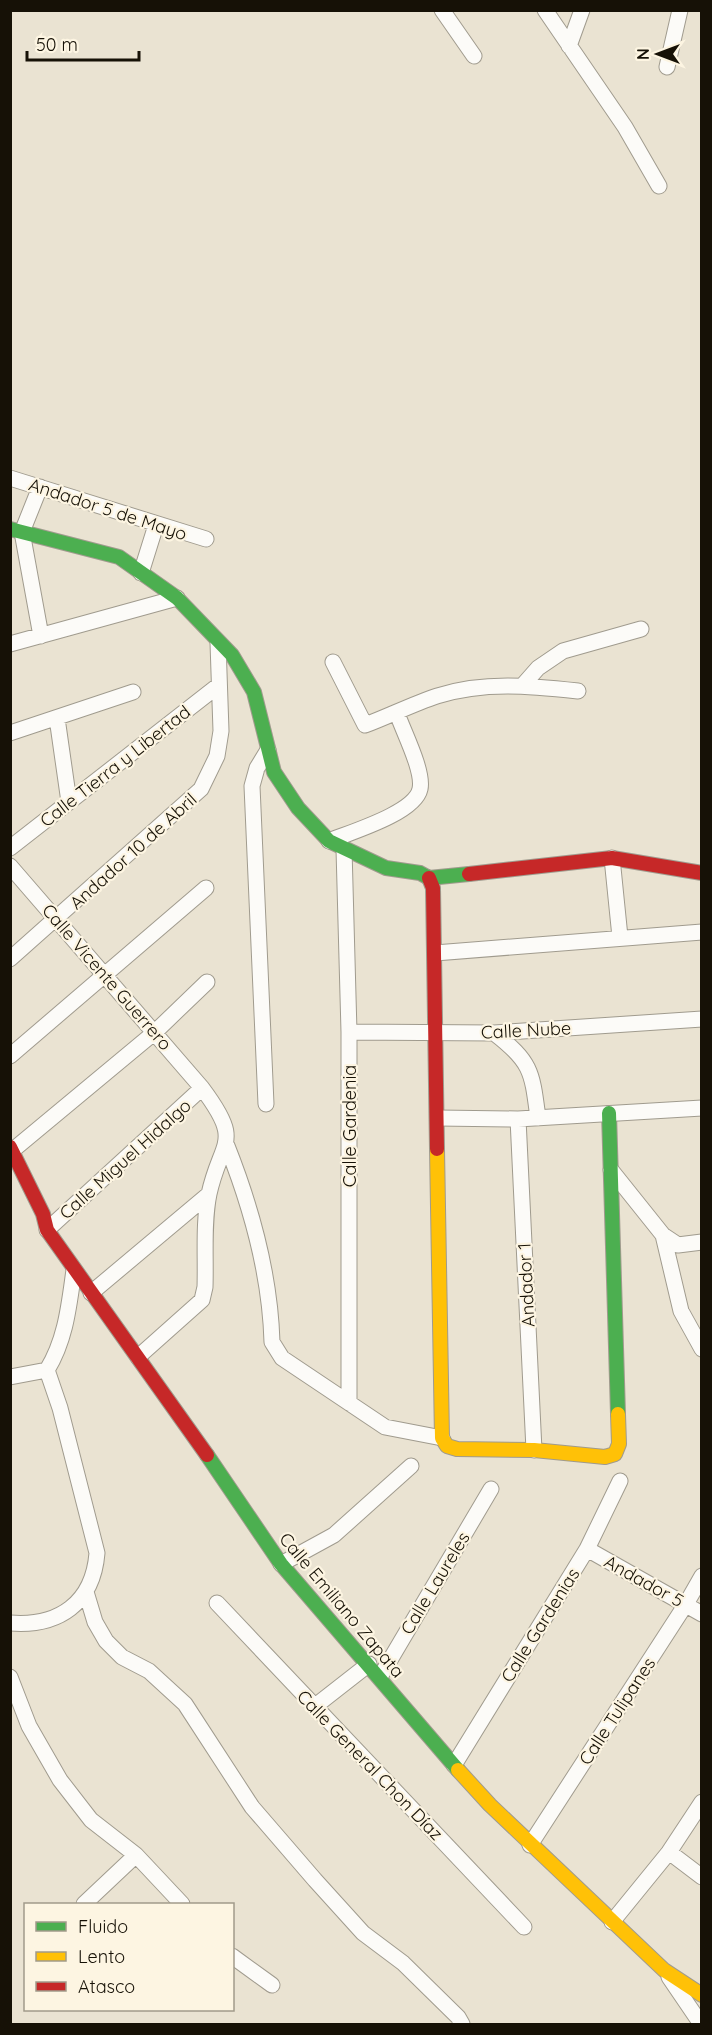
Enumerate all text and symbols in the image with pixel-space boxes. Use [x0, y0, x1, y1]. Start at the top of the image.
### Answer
scale bar [27, 24, 140, 62]
north arrow [628, 24, 688, 84]
text: 50 m [36, 33, 78, 56]
text: N [633, 48, 653, 60]
street label: Andador 5 de Mayo [26, 473, 190, 545]
street label: Calle Tierra y Libertad [35, 700, 195, 832]
street label: Andador 10 de Abril [65, 788, 201, 914]
street label: Calle Vicente Guerrero [37, 899, 177, 1055]
street label: Calle Nube [480, 1016, 572, 1044]
street label: Calle Gardenia [338, 1065, 361, 1187]
street label: Calle Miguel Hidalgo [54, 1094, 196, 1224]
street label: Andador 1 [512, 1242, 540, 1328]
street label: Calle Emiliano Zapata [274, 1528, 410, 1682]
street label: Calle Laureles [395, 1528, 475, 1638]
street label: Andador 5 [600, 1550, 688, 1612]
street label: Calle Gardenias [496, 1563, 584, 1687]
street label: Calle Tulipanes [574, 1653, 660, 1769]
street label: Calle General Chon Díaz [292, 1685, 448, 1845]
legend [24, 1903, 234, 2011]
text: Fluido [78, 1915, 128, 1938]
text: Lento [78, 1945, 125, 1968]
text: Atasco [78, 1975, 135, 1998]

